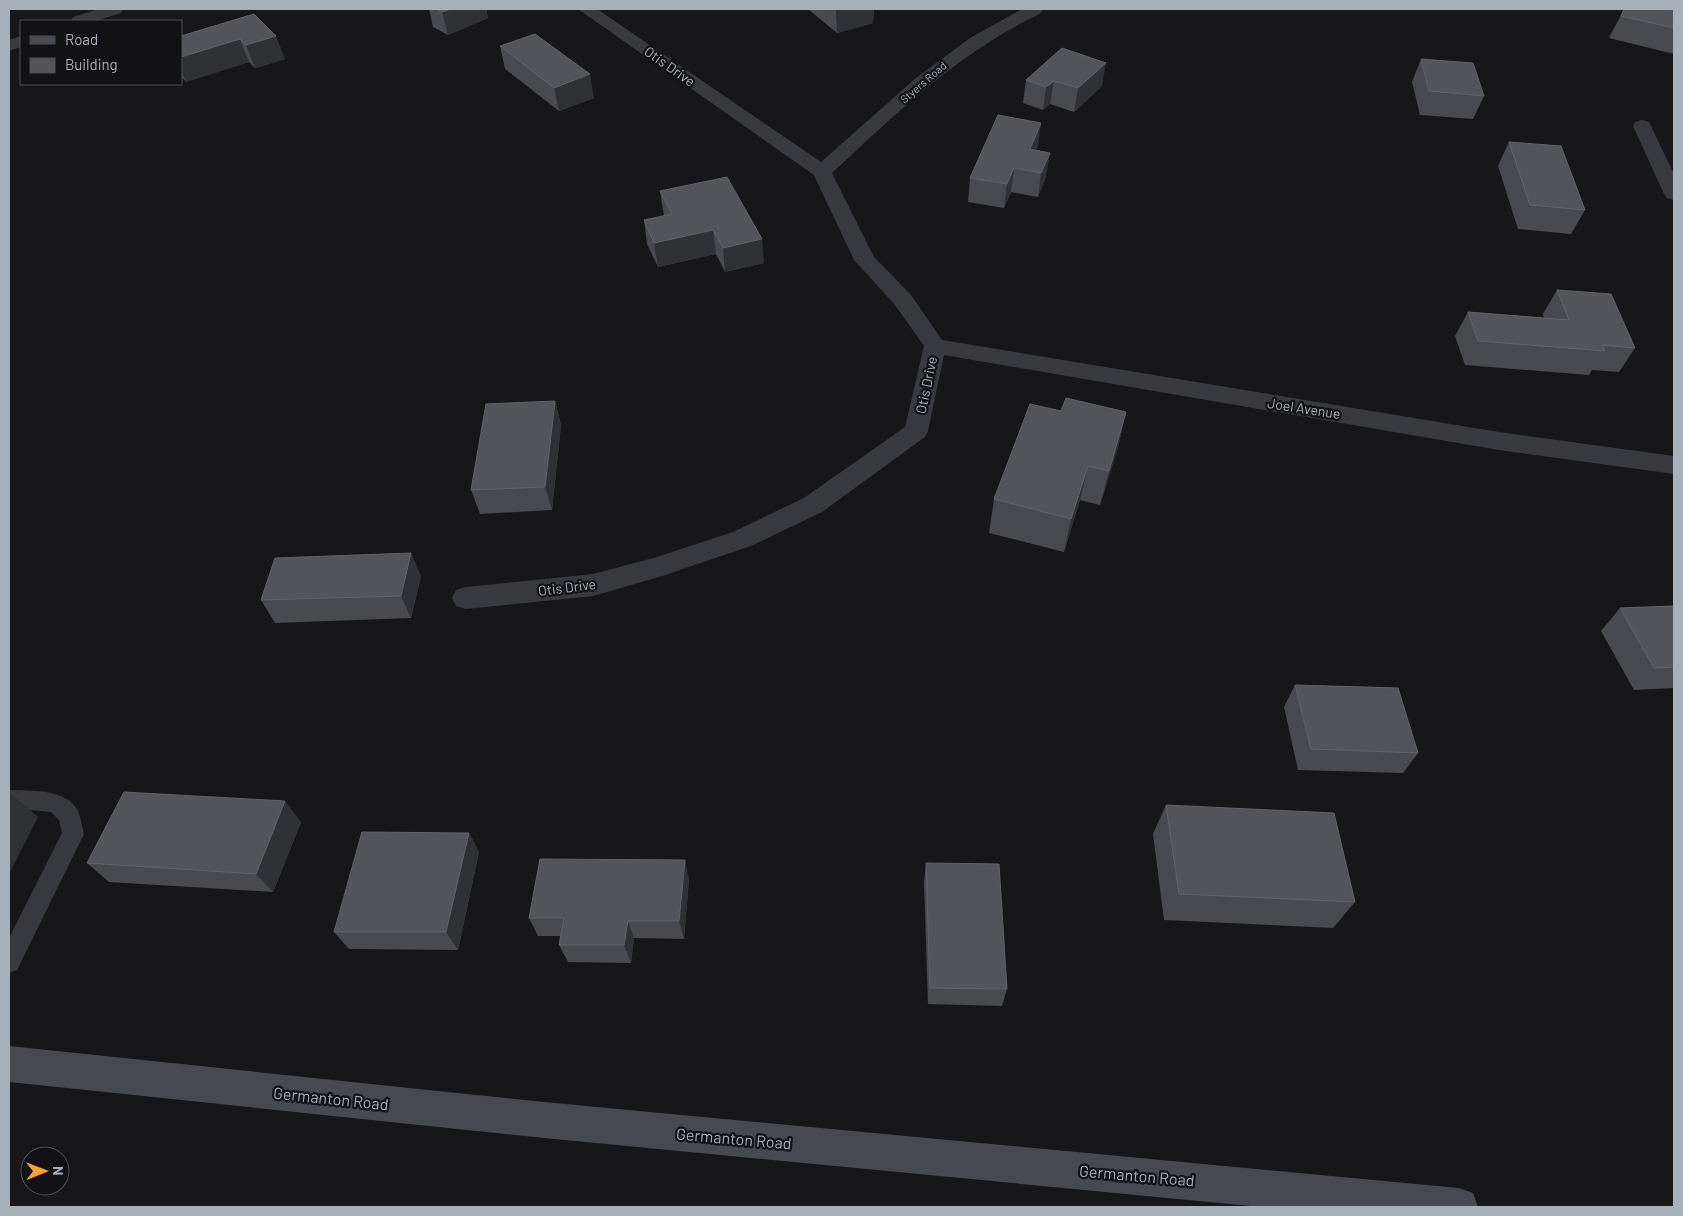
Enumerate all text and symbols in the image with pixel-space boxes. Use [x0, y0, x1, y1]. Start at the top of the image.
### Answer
legend [20, 20, 182, 85]
text: Road [65, 30, 98, 48]
street label: Otis Drive [641, 42, 699, 90]
text: Building [65, 55, 118, 73]
street label: Styers Road [897, 58, 949, 106]
street label: Otis Drive [912, 355, 940, 415]
street label: Joel Avenue [1266, 394, 1342, 422]
street label: Otis Drive [537, 575, 597, 599]
street label: Germanton Road [272, 1083, 390, 1113]
street label: Germanton Road [676, 1123, 792, 1153]
north arrow [20, 1146, 70, 1196]
street label: Germanton Road [1079, 1160, 1195, 1190]
text: N [50, 1166, 67, 1176]

